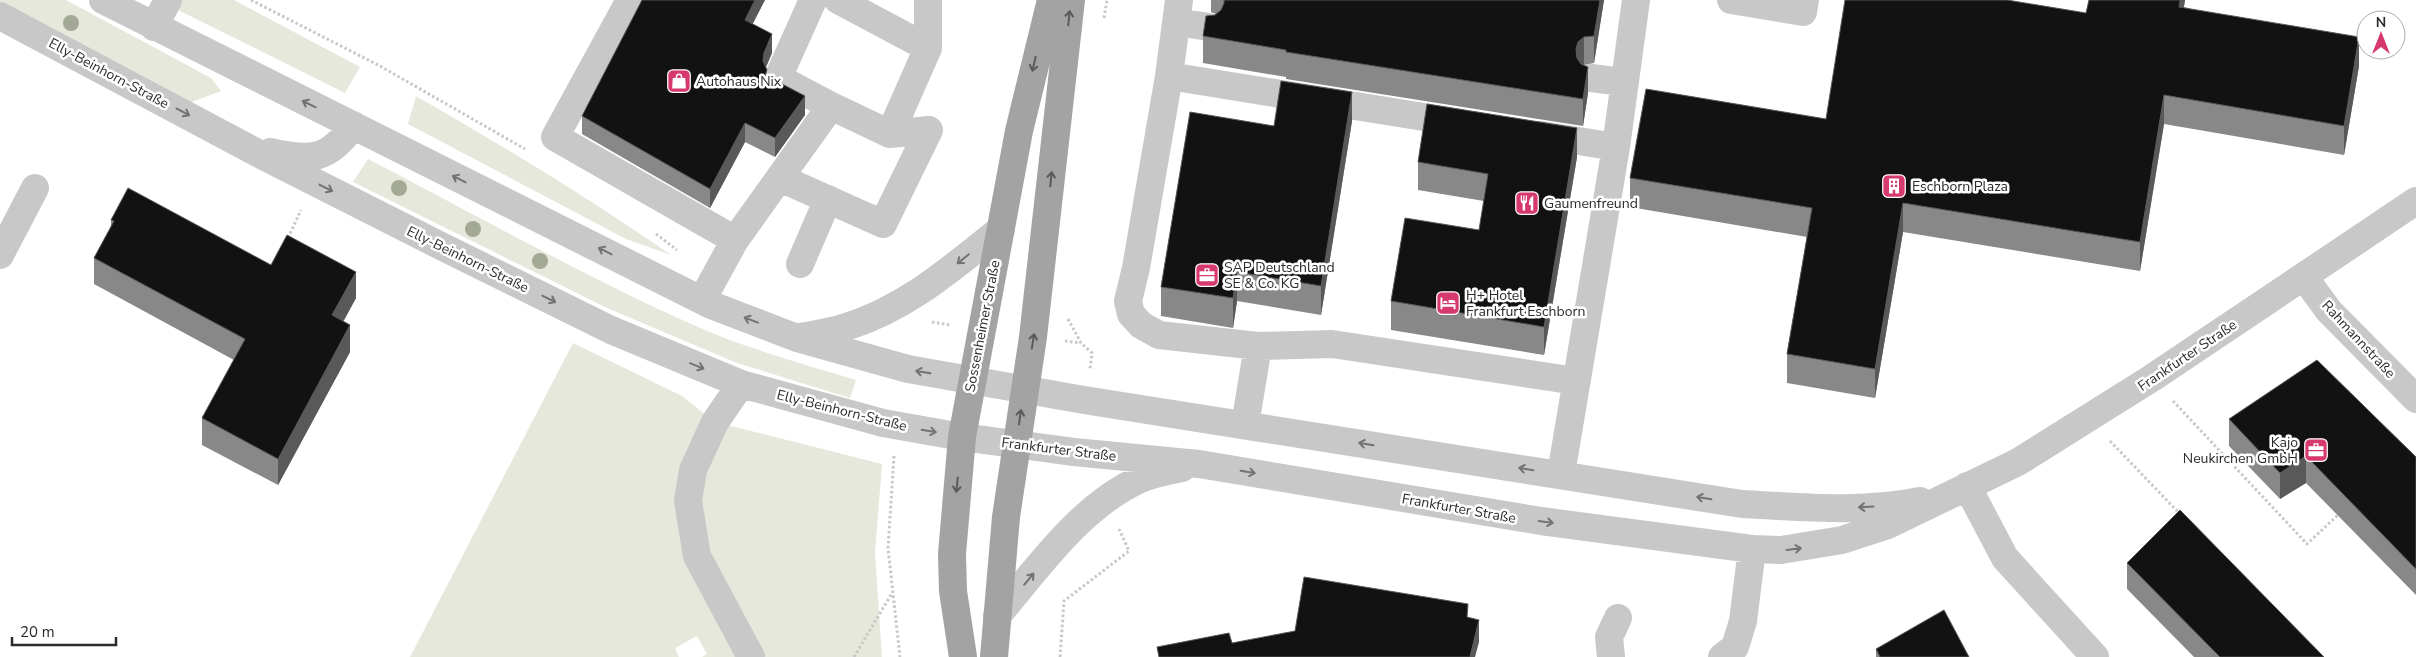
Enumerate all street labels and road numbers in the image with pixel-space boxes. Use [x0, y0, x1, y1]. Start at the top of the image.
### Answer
street label: Elly-Beinhorn-Straße [45, 34, 172, 113]
street label: Elly-Beinhorn-Straße [404, 222, 532, 297]
street label: Sossenheimer Straße [960, 259, 1005, 394]
street label: Rahmannstraße [2318, 296, 2400, 382]
street label: Frankfurter Straße [2134, 315, 2240, 396]
street label: Elly-Beinhorn-Straße [775, 385, 909, 436]
street label: Frankfurter Straße [1000, 433, 1117, 466]
street label: Frankfurter Straße [1400, 489, 1517, 528]

